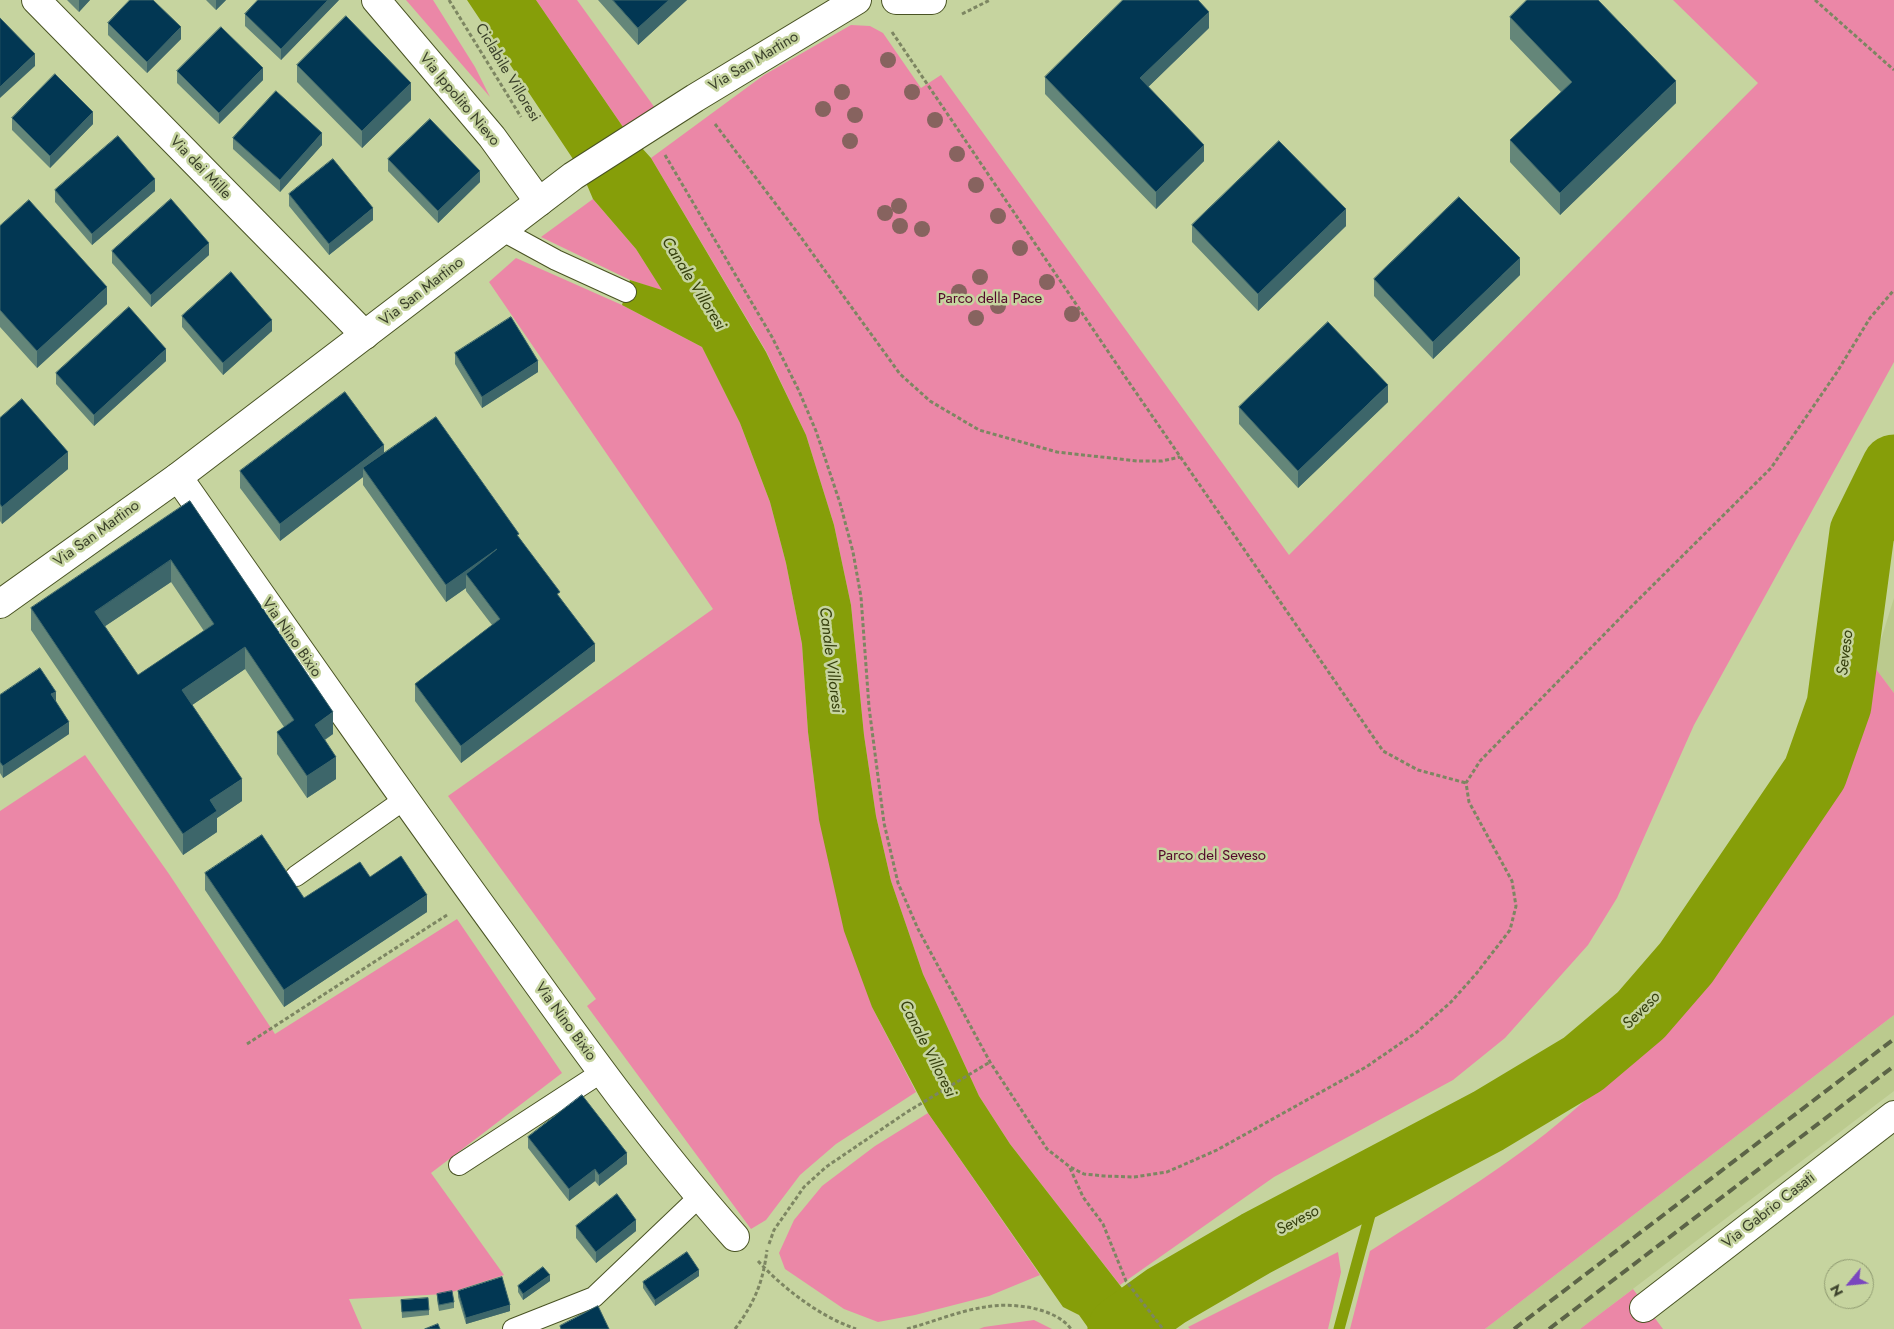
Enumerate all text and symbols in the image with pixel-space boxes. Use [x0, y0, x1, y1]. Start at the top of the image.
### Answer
street label: Ciclabile Villoresi [471, 21, 543, 125]
street label: Via San Martino [706, 28, 802, 96]
street label: Via Ippolito Nievo [415, 50, 503, 150]
street label: Via dei Mille [165, 133, 235, 203]
water label: Canale Villoresi [657, 234, 729, 334]
street label: Via San Martino [377, 254, 467, 330]
park label: Parco della Pace [938, 290, 1042, 308]
street label: Via San Martino [51, 497, 143, 571]
street label: Via Nino Bixio [257, 595, 325, 681]
water label: Canale Villoresi [814, 606, 846, 714]
water label: Seveso [1834, 629, 1858, 677]
park label: Parco del Seveso [1158, 847, 1266, 865]
street label: Via Nino Bixio [531, 979, 599, 1065]
water label: Seveso [1619, 988, 1665, 1034]
water label: Canale Villoresi [894, 997, 960, 1101]
street label: Via Gabrio Casati [1719, 1169, 1819, 1253]
water label: Seveso [1273, 1202, 1323, 1240]
north arrow [1824, 1259, 1874, 1309]
text: N [1825, 1281, 1848, 1300]

